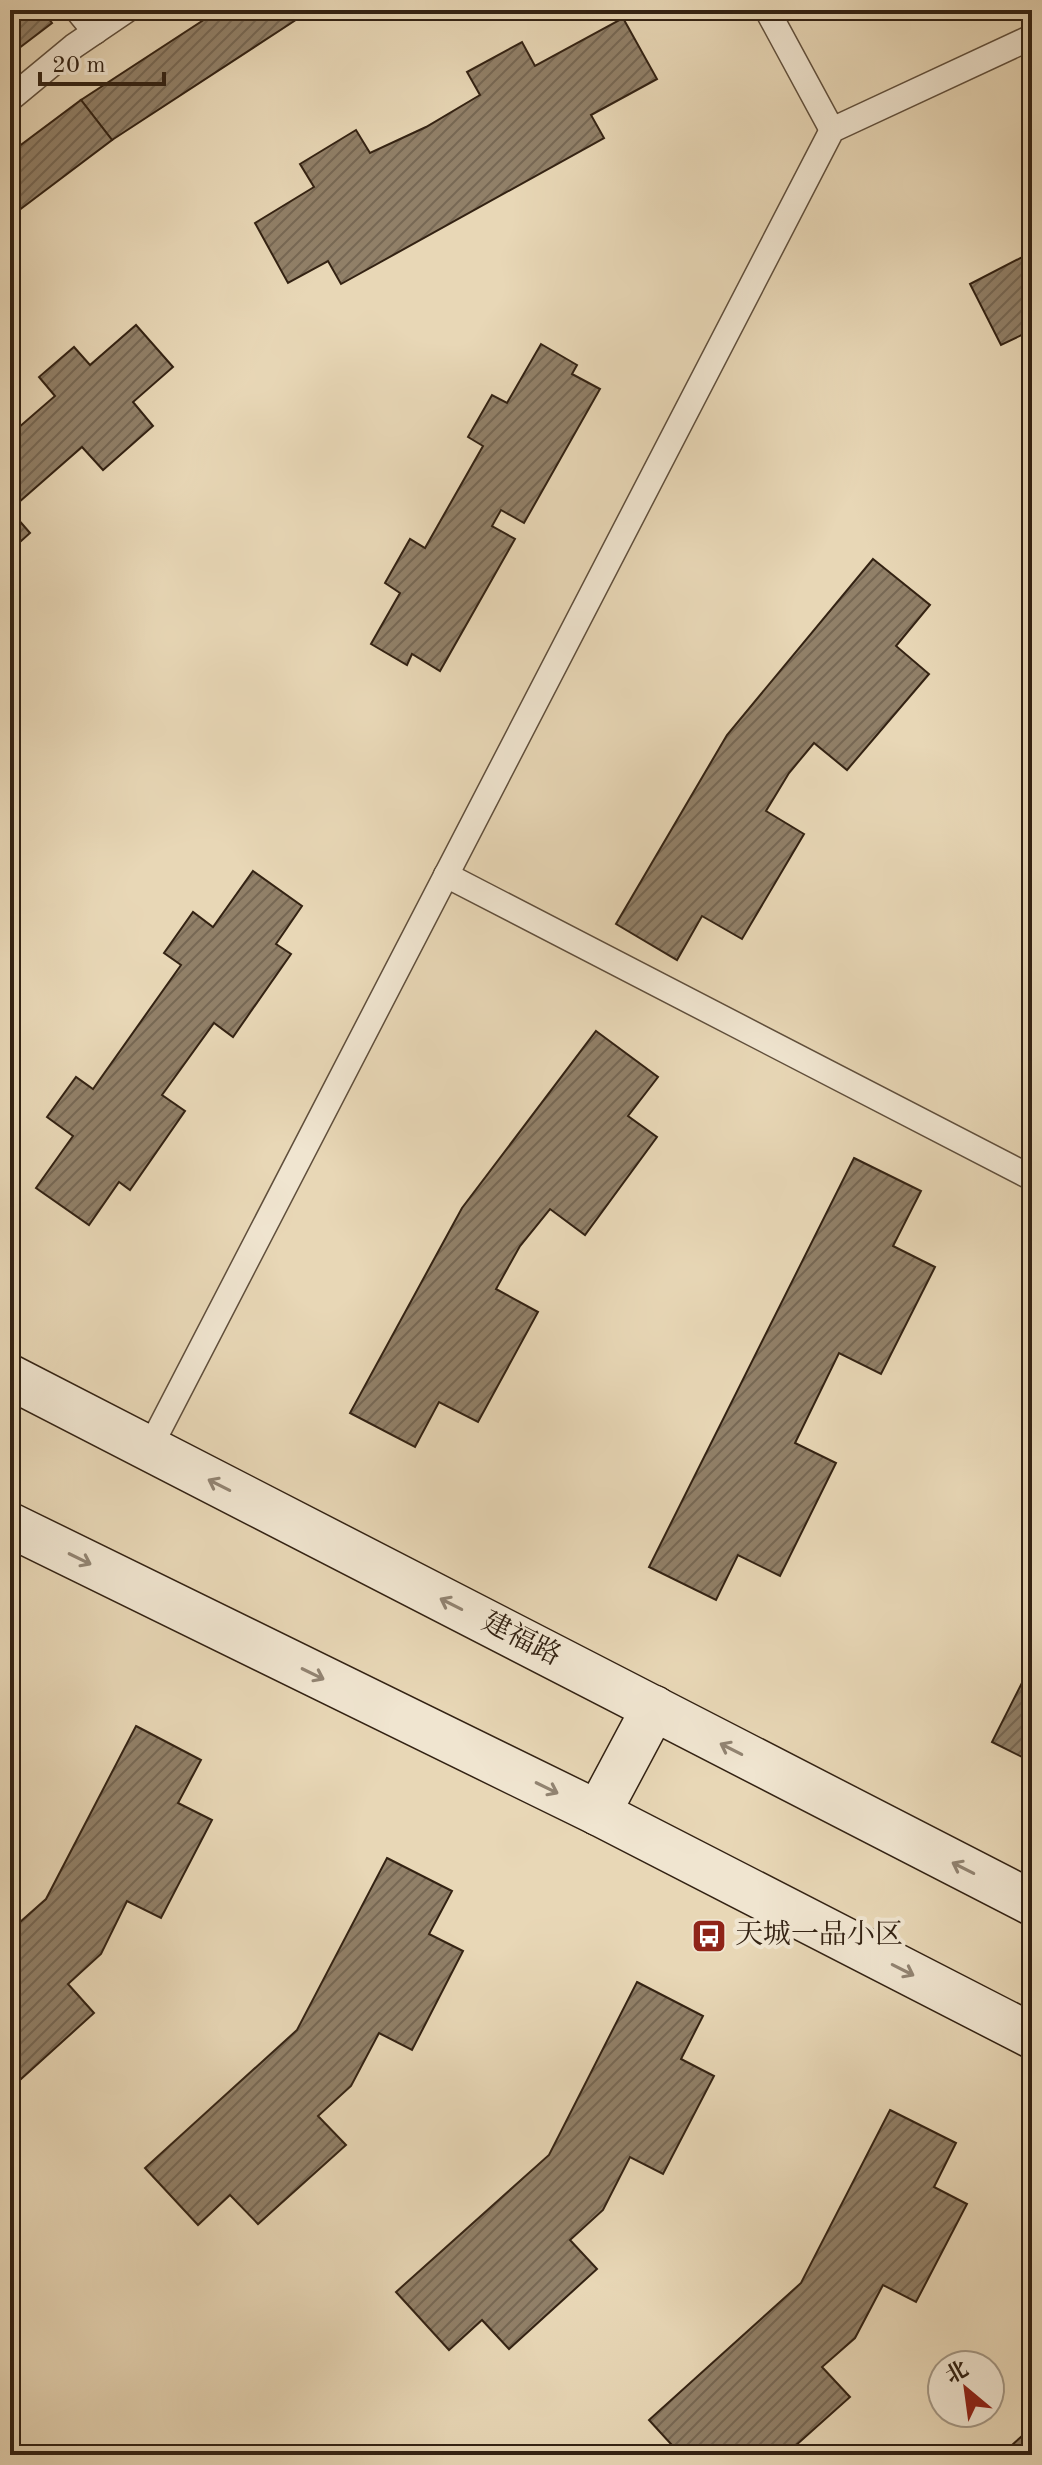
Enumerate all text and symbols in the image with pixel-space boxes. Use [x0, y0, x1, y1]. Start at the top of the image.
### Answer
scale bar [40, 36, 164, 86]
text: 20 m [52, 54, 106, 78]
one-way arrow [208, 1477, 232, 1492]
one-way arrow [68, 1552, 92, 1567]
one-way arrow [439, 1596, 463, 1611]
street label: 建福路 [477, 1606, 566, 1672]
one-way arrow [301, 1666, 325, 1682]
one-way arrow [720, 1740, 744, 1756]
one-way arrow [534, 1781, 558, 1796]
one-way arrow [951, 1859, 975, 1875]
bus stop icon: 天城一品小区 [690, 1917, 728, 1955]
place label: 天城一品小区 [735, 1919, 903, 1950]
one-way arrow [891, 1962, 915, 1978]
north arrow [926, 2349, 1006, 2429]
text: 北 [942, 2357, 972, 2388]

